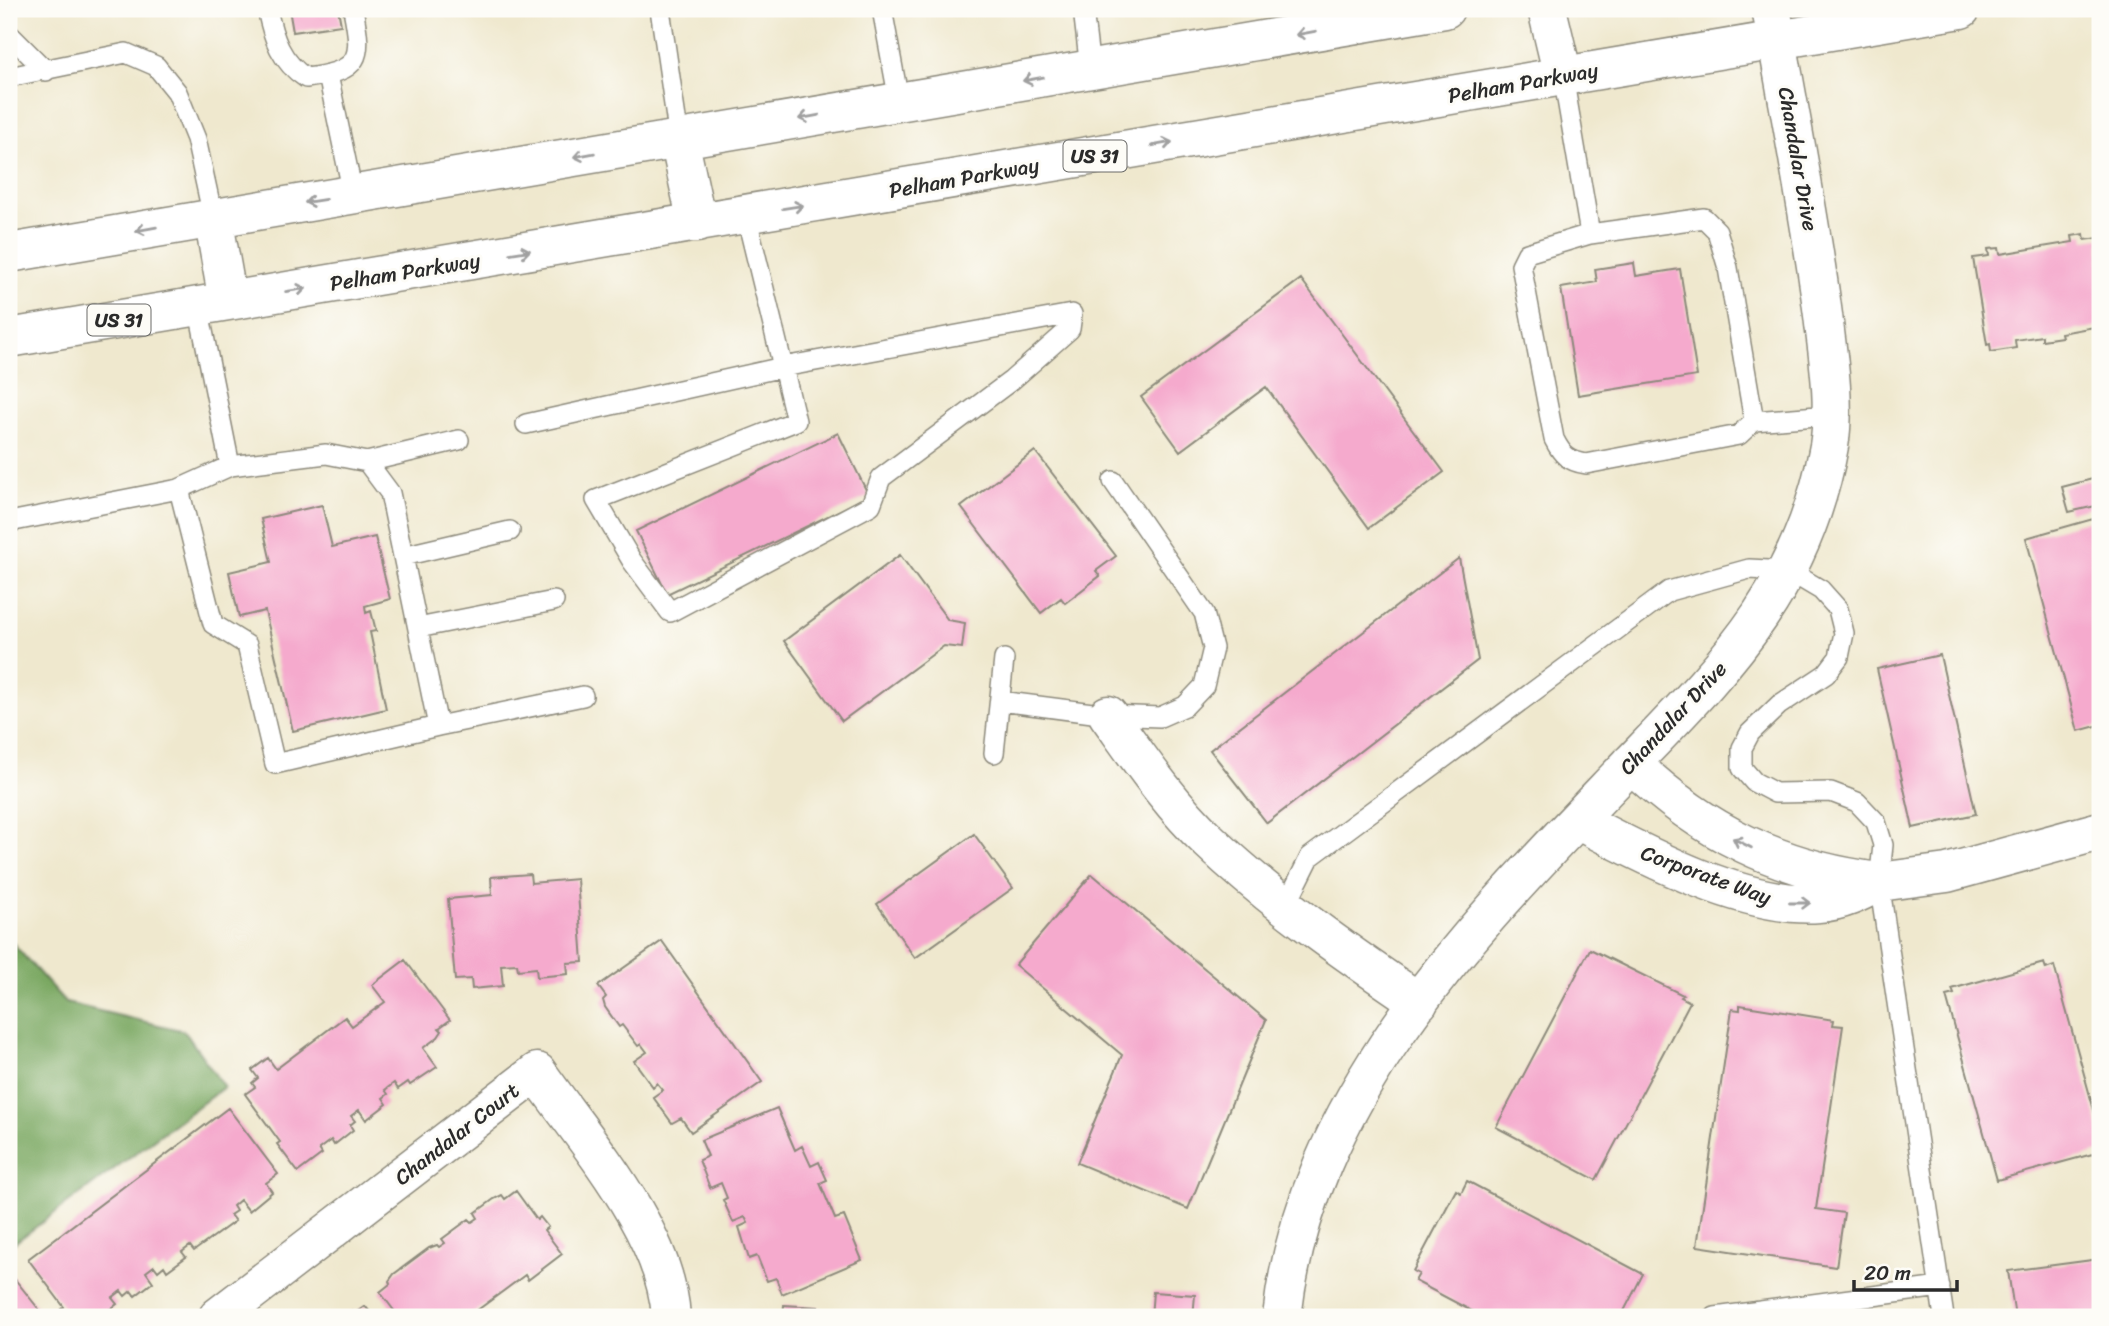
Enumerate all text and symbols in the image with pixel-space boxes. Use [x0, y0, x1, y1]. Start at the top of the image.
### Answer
one-way arrow [1295, 26, 1317, 40]
street label: Pelham Parkway [1445, 51, 1601, 115]
one-way arrow [1022, 73, 1045, 86]
street label: Chandalar Drive [1767, 84, 1829, 234]
one-way arrow [798, 111, 821, 124]
one-way arrow [1150, 137, 1173, 151]
road number: US 31 [1064, 140, 1126, 172]
street label: Pelham Parkway [886, 146, 1042, 210]
one-way arrow [573, 149, 596, 162]
one-way arrow [304, 195, 327, 208]
one-way arrow [781, 200, 804, 213]
one-way arrow [135, 223, 158, 236]
street label: Pelham Parkway [327, 241, 483, 303]
one-way arrow [508, 245, 531, 259]
one-way arrow [284, 283, 307, 296]
road number: US 31 [88, 304, 150, 336]
street label: Chandalar Drive [1609, 652, 1737, 784]
street label: Corporate Way [1635, 834, 1777, 916]
one-way arrow [1732, 835, 1753, 849]
one-way arrow [1788, 896, 1811, 910]
street label: Chandalar Court [386, 1073, 528, 1195]
scale bar [1854, 1249, 1957, 1293]
text: 20 m [1864, 1254, 1911, 1292]

